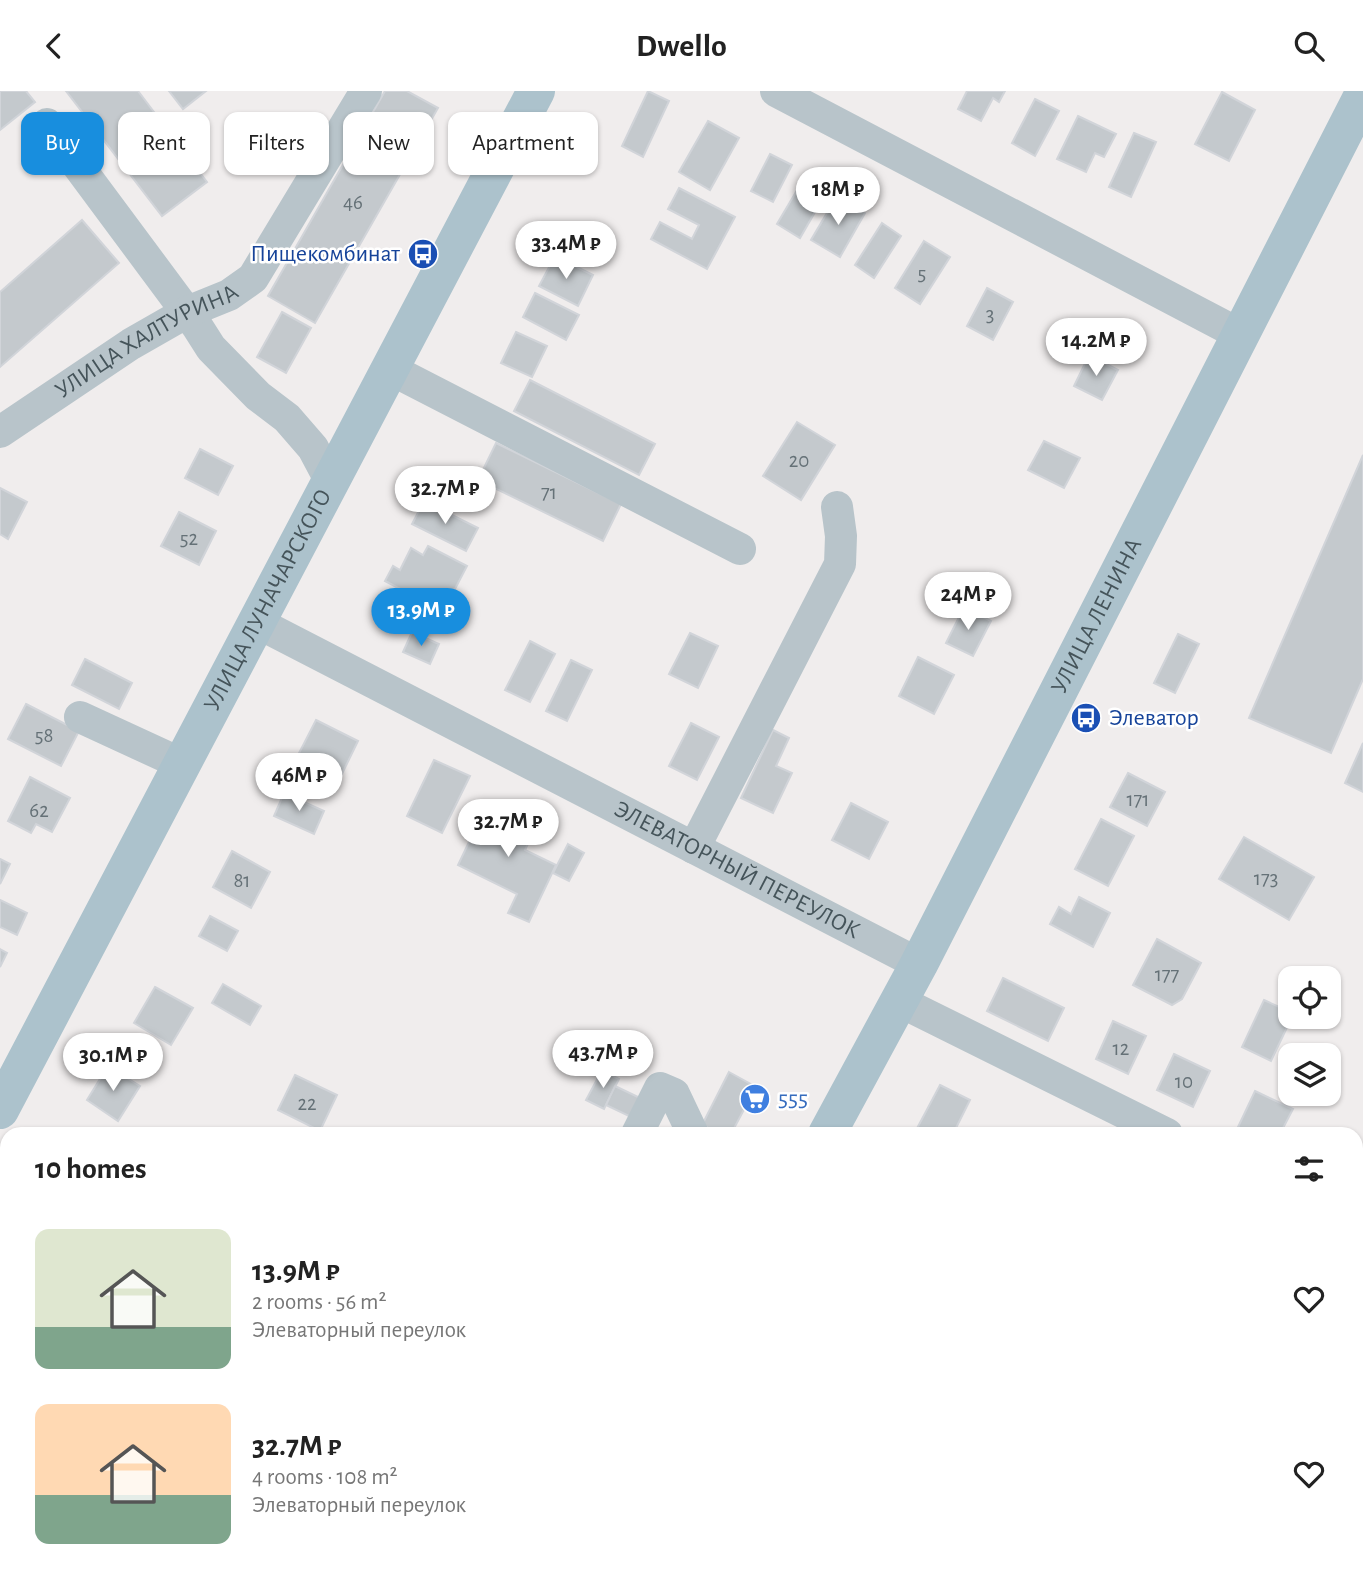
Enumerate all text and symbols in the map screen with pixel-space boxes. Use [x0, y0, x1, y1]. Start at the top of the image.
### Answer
icon: back [35, 27, 73, 65]
icon: search [1290, 27, 1328, 65]
text: Dwello [636, 30, 727, 62]
chip: Buy [21, 112, 104, 175]
chip: Rent [118, 112, 210, 175]
chip: Filters [224, 112, 329, 175]
chip: New [343, 112, 434, 175]
chip: Apartment [448, 112, 598, 175]
pin: 18M ₽ [789, 167, 887, 227]
text: 18M ₽ [812, 178, 864, 201]
house number: 46 [343, 192, 363, 213]
pin: 33.4M ₽ [501, 221, 631, 281]
text: 33.4M ₽ [531, 232, 601, 255]
bus stop icon: Пищекомбинат [406, 237, 440, 271]
place label: Пищекомбинат [250, 242, 400, 266]
house number: 5 [918, 263, 926, 284]
street label: УЛИЦА ХАЛТУРИНА [51, 280, 243, 403]
house number: 3 [986, 304, 994, 325]
pin: 14.2M ₽ [1031, 319, 1161, 378]
text: 14.2M ₽ [1062, 329, 1130, 352]
house number: 20 [789, 450, 809, 471]
pin: 32.7M ₽ [380, 467, 510, 526]
text: 32.7M ₽ [411, 477, 479, 500]
house number: 71 [541, 482, 557, 503]
street label: УЛИЦА ЛУНАЧАРСКОГО [200, 485, 336, 715]
house number: 52 [180, 528, 198, 549]
street label: УЛИЦА ЛЕНИНА [1047, 535, 1146, 698]
pin: 24M ₽ [919, 573, 1017, 632]
text: 24M ₽ [941, 583, 995, 606]
pin: 13.9M ₽ [356, 589, 486, 648]
text: 13.9M ₽ [387, 599, 455, 622]
bus stop icon: Элеватор [1069, 701, 1103, 735]
place label: Элеватор [1109, 706, 1199, 730]
house number: 58 [35, 725, 53, 746]
pin: 46M ₽ [250, 753, 348, 813]
text: 46M ₽ [271, 764, 327, 787]
house number: 171 [1126, 789, 1150, 810]
street label: ЭЛЕВАТОРНЫЙ ПЕРЕУЛОК [610, 797, 864, 943]
pin: 32.7M ₽ [443, 799, 573, 859]
house number: 62 [29, 800, 49, 821]
text: 32.7M ₽ [474, 810, 542, 833]
house number: 173 [1254, 868, 1278, 889]
house number: 81 [233, 870, 251, 891]
house number: 177 [1155, 964, 1180, 985]
map controls [1278, 966, 1341, 1106]
button: locate [1278, 966, 1341, 1029]
pin: 43.7M ₽ [538, 1031, 668, 1090]
pin: 30.1M ₽ [48, 1033, 178, 1093]
house number: 12 [1113, 1038, 1129, 1059]
text: 43.7M ₽ [568, 1041, 638, 1064]
button: layers [1278, 1043, 1341, 1106]
text: 30.1M ₽ [79, 1044, 147, 1067]
house number: 10 [1175, 1071, 1193, 1092]
supermarket icon: 555 [738, 1082, 772, 1116]
place label: 555 [778, 1087, 808, 1111]
house number: 22 [297, 1093, 317, 1114]
icon: filters [1290, 1150, 1328, 1188]
text: 10 homes [35, 1154, 146, 1184]
text: 13.9M ₽ [252, 1256, 340, 1286]
icon: home [91, 1257, 175, 1341]
icon: heart [1290, 1280, 1328, 1318]
text: 2 rooms · 56 m² [252, 1291, 386, 1314]
text: Элеваторный переулок [252, 1319, 466, 1342]
text: 32.7M ₽ [252, 1431, 341, 1461]
icon: home [91, 1432, 175, 1516]
icon: heart [1290, 1455, 1328, 1493]
text: 4 rooms · 108 m² [252, 1466, 398, 1489]
text: Элеваторный переулок [252, 1494, 466, 1517]

